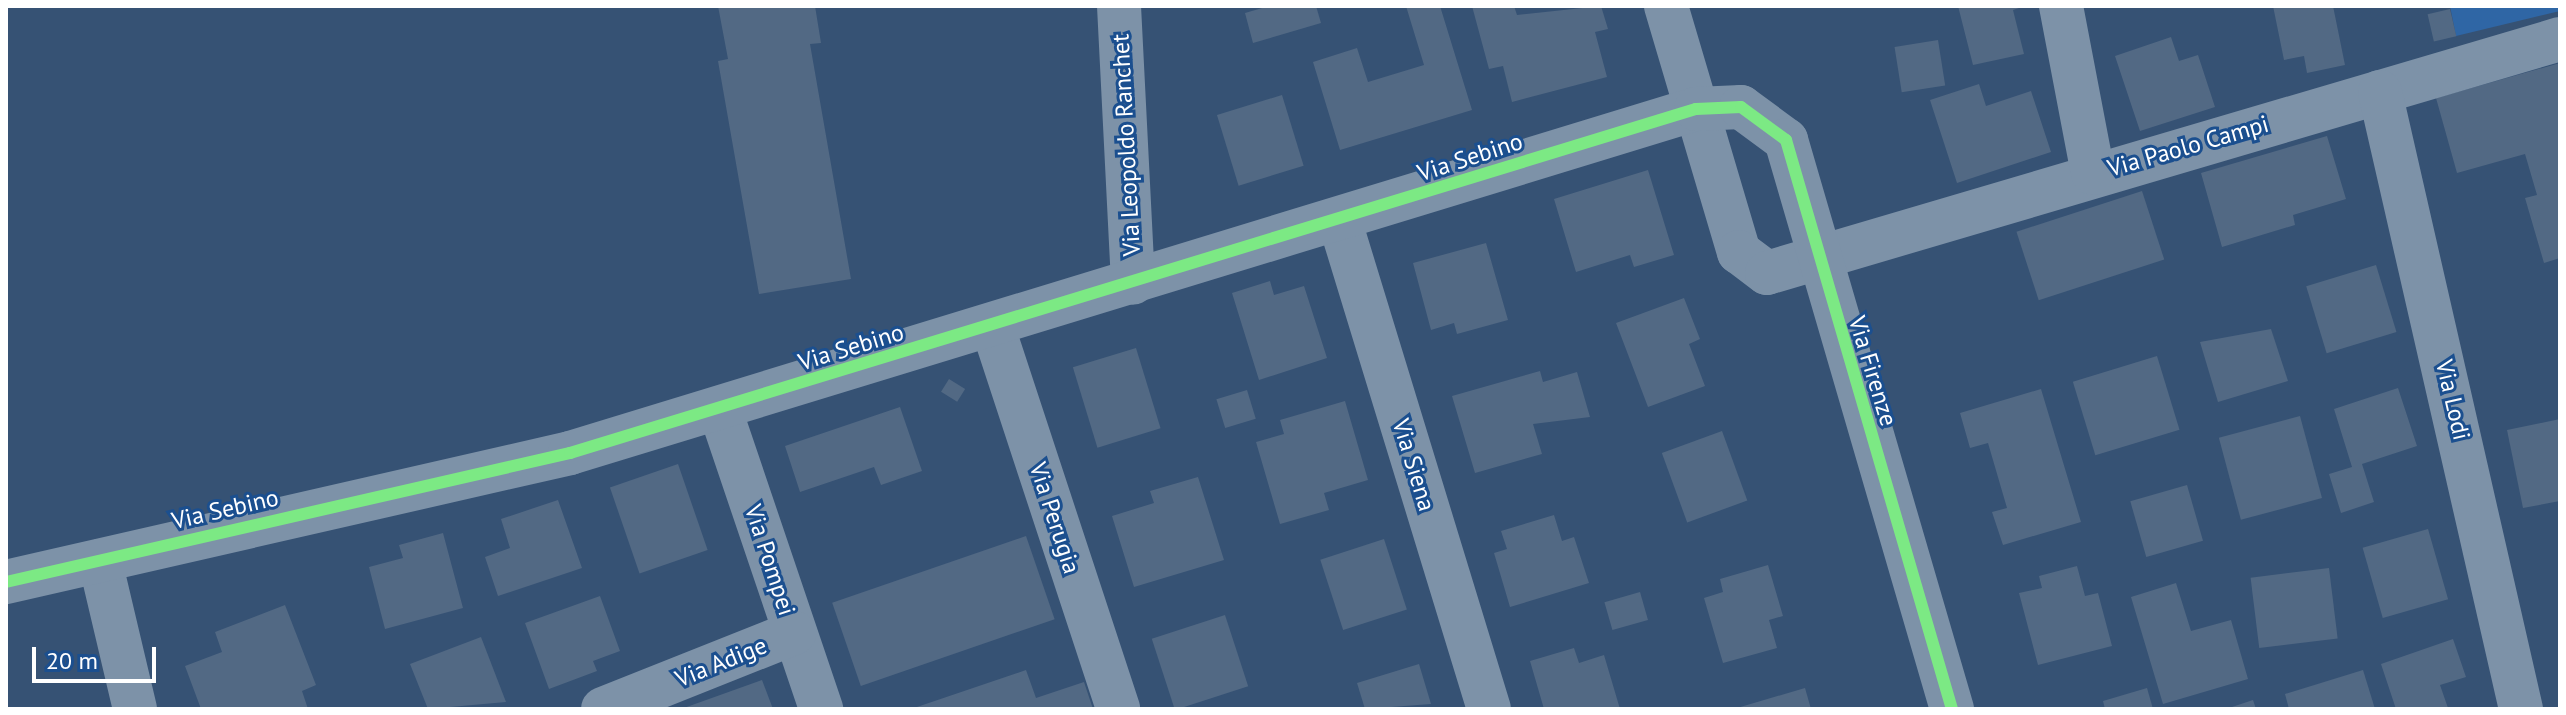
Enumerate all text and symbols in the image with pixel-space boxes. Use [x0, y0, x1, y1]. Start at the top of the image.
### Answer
street label: Via Leopoldo Ranchet [1106, 33, 1146, 257]
street label: Via Paolo Campi [2104, 109, 2272, 183]
street label: Via Sebino [1414, 127, 1526, 187]
street label: Via Firenze [1843, 313, 1903, 429]
street label: Via Sebino [795, 317, 907, 377]
street label: Via Lodi [2430, 357, 2476, 443]
street label: Via Siena [1386, 415, 1442, 515]
street label: Via Perugia [1023, 459, 1087, 577]
street label: Via Sebino [169, 483, 281, 535]
street label: Via Pompei [739, 501, 801, 619]
scale bar [36, 631, 160, 681]
street label: Via Adige [671, 631, 771, 693]
text: 20 m [46, 645, 98, 676]

